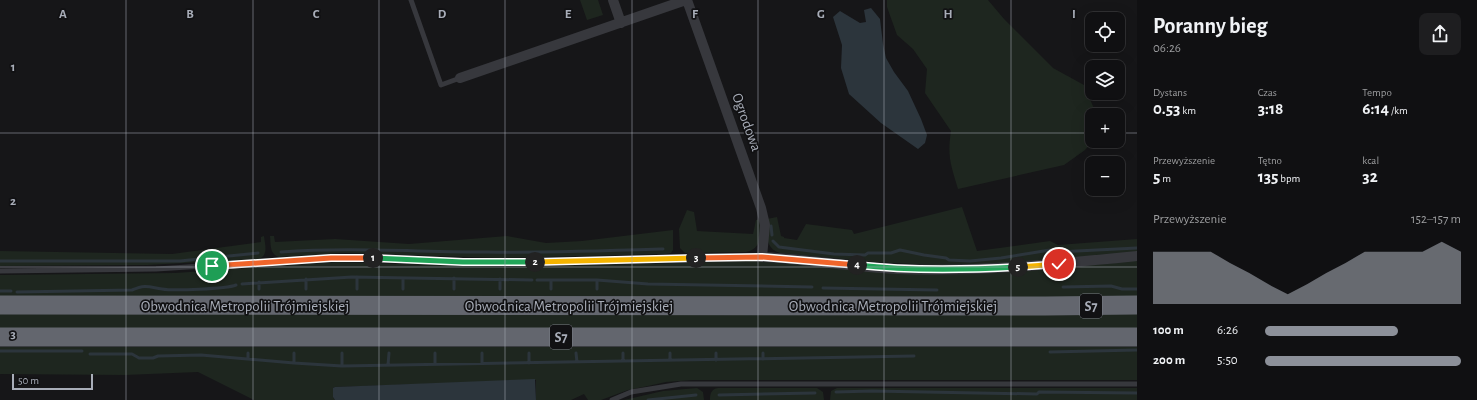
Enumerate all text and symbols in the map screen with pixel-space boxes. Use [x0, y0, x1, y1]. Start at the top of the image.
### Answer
text: A [59, 8, 67, 21]
text: B [186, 8, 194, 21]
text: C [313, 8, 320, 21]
text: D [438, 8, 447, 21]
text: E [565, 8, 572, 21]
text: F [692, 8, 699, 21]
text: G [817, 8, 825, 21]
text: H [943, 8, 953, 21]
text: I [1072, 8, 1076, 21]
map controls [1085, 12, 1125, 196]
button: locate [1085, 12, 1125, 52]
button: share [1419, 13, 1461, 55]
text: Poranny bieg [1153, 15, 1268, 37]
text: 06:26 [1153, 42, 1181, 55]
button: layers [1085, 60, 1125, 100]
text: 1 [11, 61, 15, 74]
text: Dystans [1153, 87, 1187, 98]
text: Czas [1258, 87, 1277, 98]
text: Tempo [1362, 87, 1392, 98]
street label: Ogrodowa [729, 91, 764, 153]
text: 0.53 [1153, 100, 1180, 117]
text: 3:18 [1258, 100, 1283, 117]
text: 6:14 [1362, 100, 1389, 117]
text: km [1180, 105, 1196, 116]
text: /km [1389, 105, 1408, 116]
button: + [1085, 108, 1125, 148]
text: Przewyższenie [1153, 155, 1215, 166]
text: Tętno [1258, 155, 1282, 166]
text: kcal [1362, 155, 1379, 166]
button: − [1085, 156, 1125, 196]
text: 5 [1153, 168, 1160, 185]
text: 135 [1258, 168, 1278, 185]
text: 32 [1362, 168, 1378, 185]
text: m [1160, 173, 1171, 184]
text: bpm [1278, 173, 1300, 184]
text: 2 [10, 195, 16, 208]
text: Przewyższenie [1153, 213, 1226, 226]
text: 152–157 m [1411, 213, 1461, 226]
pin [1042, 247, 1076, 281]
pin: 1 [363, 248, 383, 268]
pin: 3 [686, 248, 706, 268]
pin [195, 249, 229, 283]
text: 1 [371, 252, 375, 263]
pin: 2 [525, 252, 545, 272]
text: 3 [694, 252, 698, 263]
icon: check [1048, 253, 1070, 275]
icon: arrive [201, 255, 223, 277]
pin: 4 [847, 255, 867, 275]
text: 2 [532, 256, 538, 267]
pin: 5 [1008, 257, 1028, 277]
text: 4 [854, 259, 860, 270]
text: 5 [1016, 261, 1020, 272]
road number: S7 [1080, 294, 1102, 318]
street label: Obwodnica Metropolii Trójmiejskiej [141, 299, 349, 314]
street label: Obwodnica Metropolii Trójmiejskiej [465, 299, 673, 314]
street label: Obwodnica Metropolii Trójmiejskiej [789, 299, 997, 314]
text: 100 m [1153, 324, 1184, 337]
text: 6:26 [1217, 324, 1238, 337]
road number: S7 [550, 325, 572, 349]
text: 3 [10, 328, 16, 341]
text: 200 m [1153, 354, 1185, 367]
text: 5:50 [1217, 354, 1238, 367]
scale bar [12, 372, 93, 391]
text: 50 m [18, 375, 39, 386]

